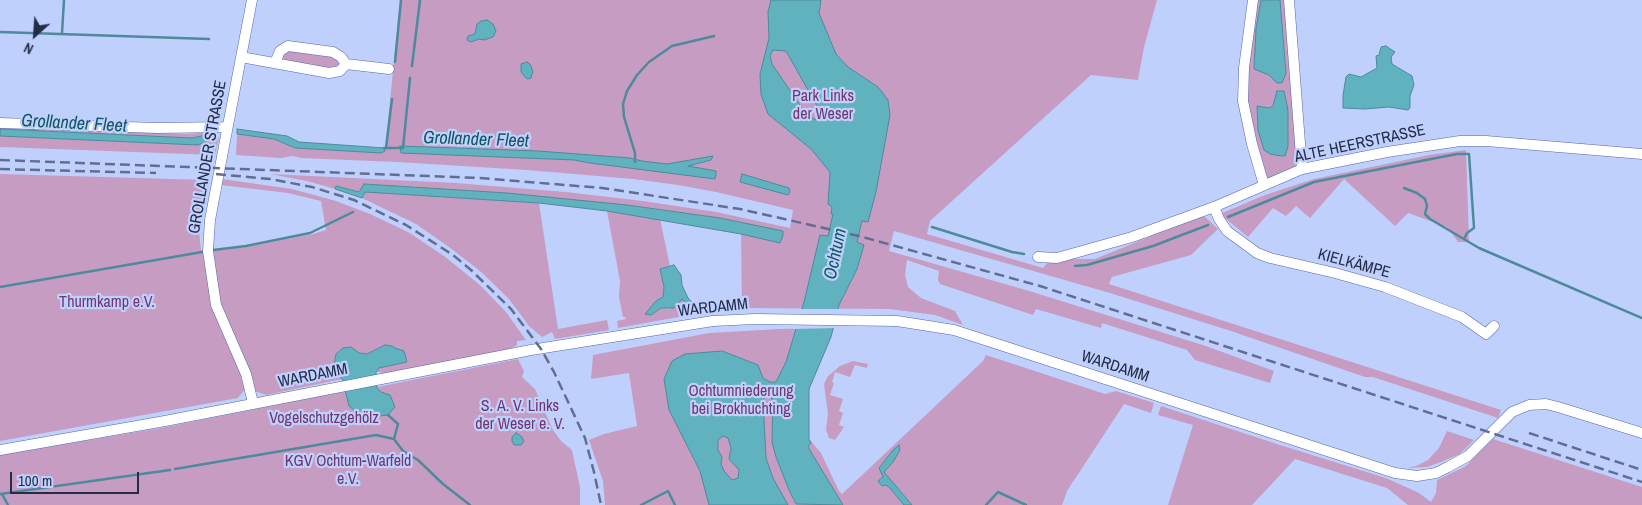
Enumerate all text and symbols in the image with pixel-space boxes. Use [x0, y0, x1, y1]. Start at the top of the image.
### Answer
north arrow [10, 10, 60, 60]
text: N [21, 39, 36, 58]
street label: GROLLANDER STRASSE [185, 79, 231, 235]
park label: Park Links der Weser [792, 87, 854, 125]
water label: Grollander Fleet [21, 110, 127, 138]
street label: ALTE HEERSTRASSE [1293, 121, 1427, 167]
water label: Grollander Fleet [423, 127, 529, 153]
water label: Ochtum [820, 226, 852, 282]
street label: KIELKÄMPE [1316, 245, 1392, 283]
park label: Thurmkamp e.V. [59, 293, 155, 313]
street label: WARDAMM [677, 295, 749, 321]
street label: WARDAMM [1079, 347, 1151, 387]
street label: WARDAMM [277, 360, 349, 392]
park label: Ochtumniederung bei Brokhuchting [688, 382, 794, 420]
park label: S. A. V. Links der Weser e. V. [475, 397, 565, 435]
park label: Vogelschutzgehölz [269, 409, 379, 429]
park label: KGV Ochtum-Warfeld e.V. [285, 452, 411, 490]
scale bar [12, 462, 141, 494]
text: 100 m [18, 470, 52, 491]

